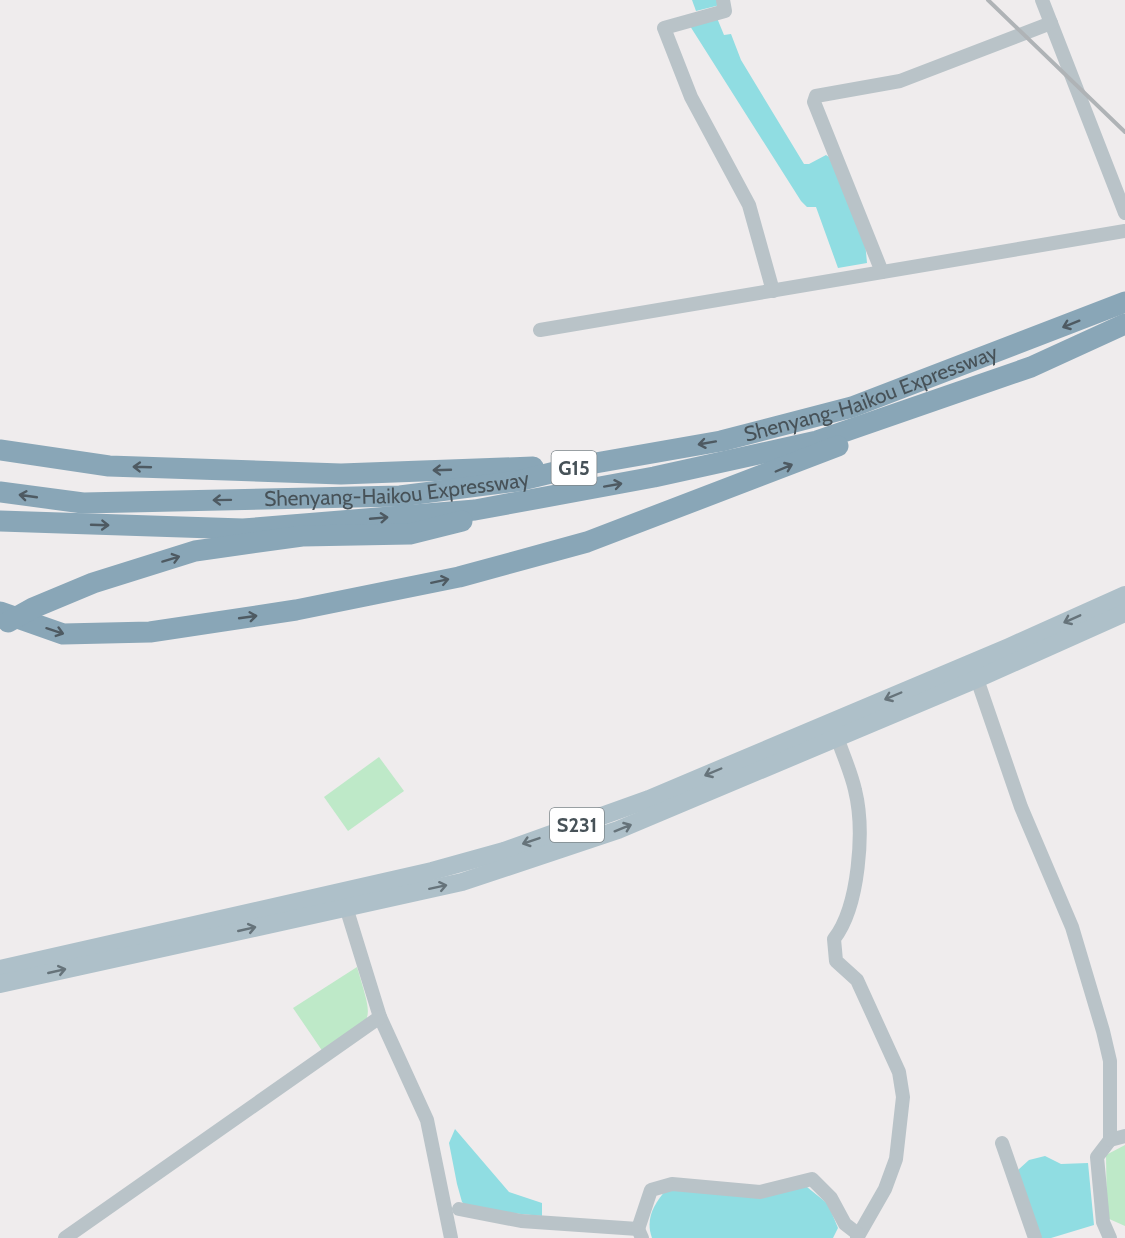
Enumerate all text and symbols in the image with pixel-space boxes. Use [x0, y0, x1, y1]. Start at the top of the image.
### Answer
one-way arrow [1062, 319, 1081, 330]
street label: Shenyang-Haikou Expressway [741, 339, 1001, 447]
one-way arrow [697, 438, 717, 449]
road number: G15 [552, 451, 596, 485]
one-way arrow [132, 461, 152, 473]
one-way arrow [775, 462, 793, 473]
one-way arrow [432, 465, 452, 476]
street label: Shenyang-Haikou Expressway [264, 466, 532, 511]
one-way arrow [603, 479, 623, 490]
one-way arrow [18, 490, 38, 501]
one-way arrow [213, 494, 233, 506]
one-way arrow [368, 512, 388, 523]
one-way arrow [90, 519, 110, 530]
one-way arrow [161, 553, 180, 564]
one-way arrow [430, 575, 449, 586]
one-way arrow [238, 612, 258, 623]
one-way arrow [1063, 614, 1081, 625]
one-way arrow [45, 626, 64, 637]
one-way arrow [884, 691, 902, 702]
one-way arrow [704, 767, 723, 778]
road number: S231 [550, 808, 604, 842]
one-way arrow [614, 821, 632, 832]
one-way arrow [522, 837, 541, 848]
one-way arrow [428, 881, 447, 892]
one-way arrow [237, 923, 257, 934]
one-way arrow [47, 965, 66, 977]

